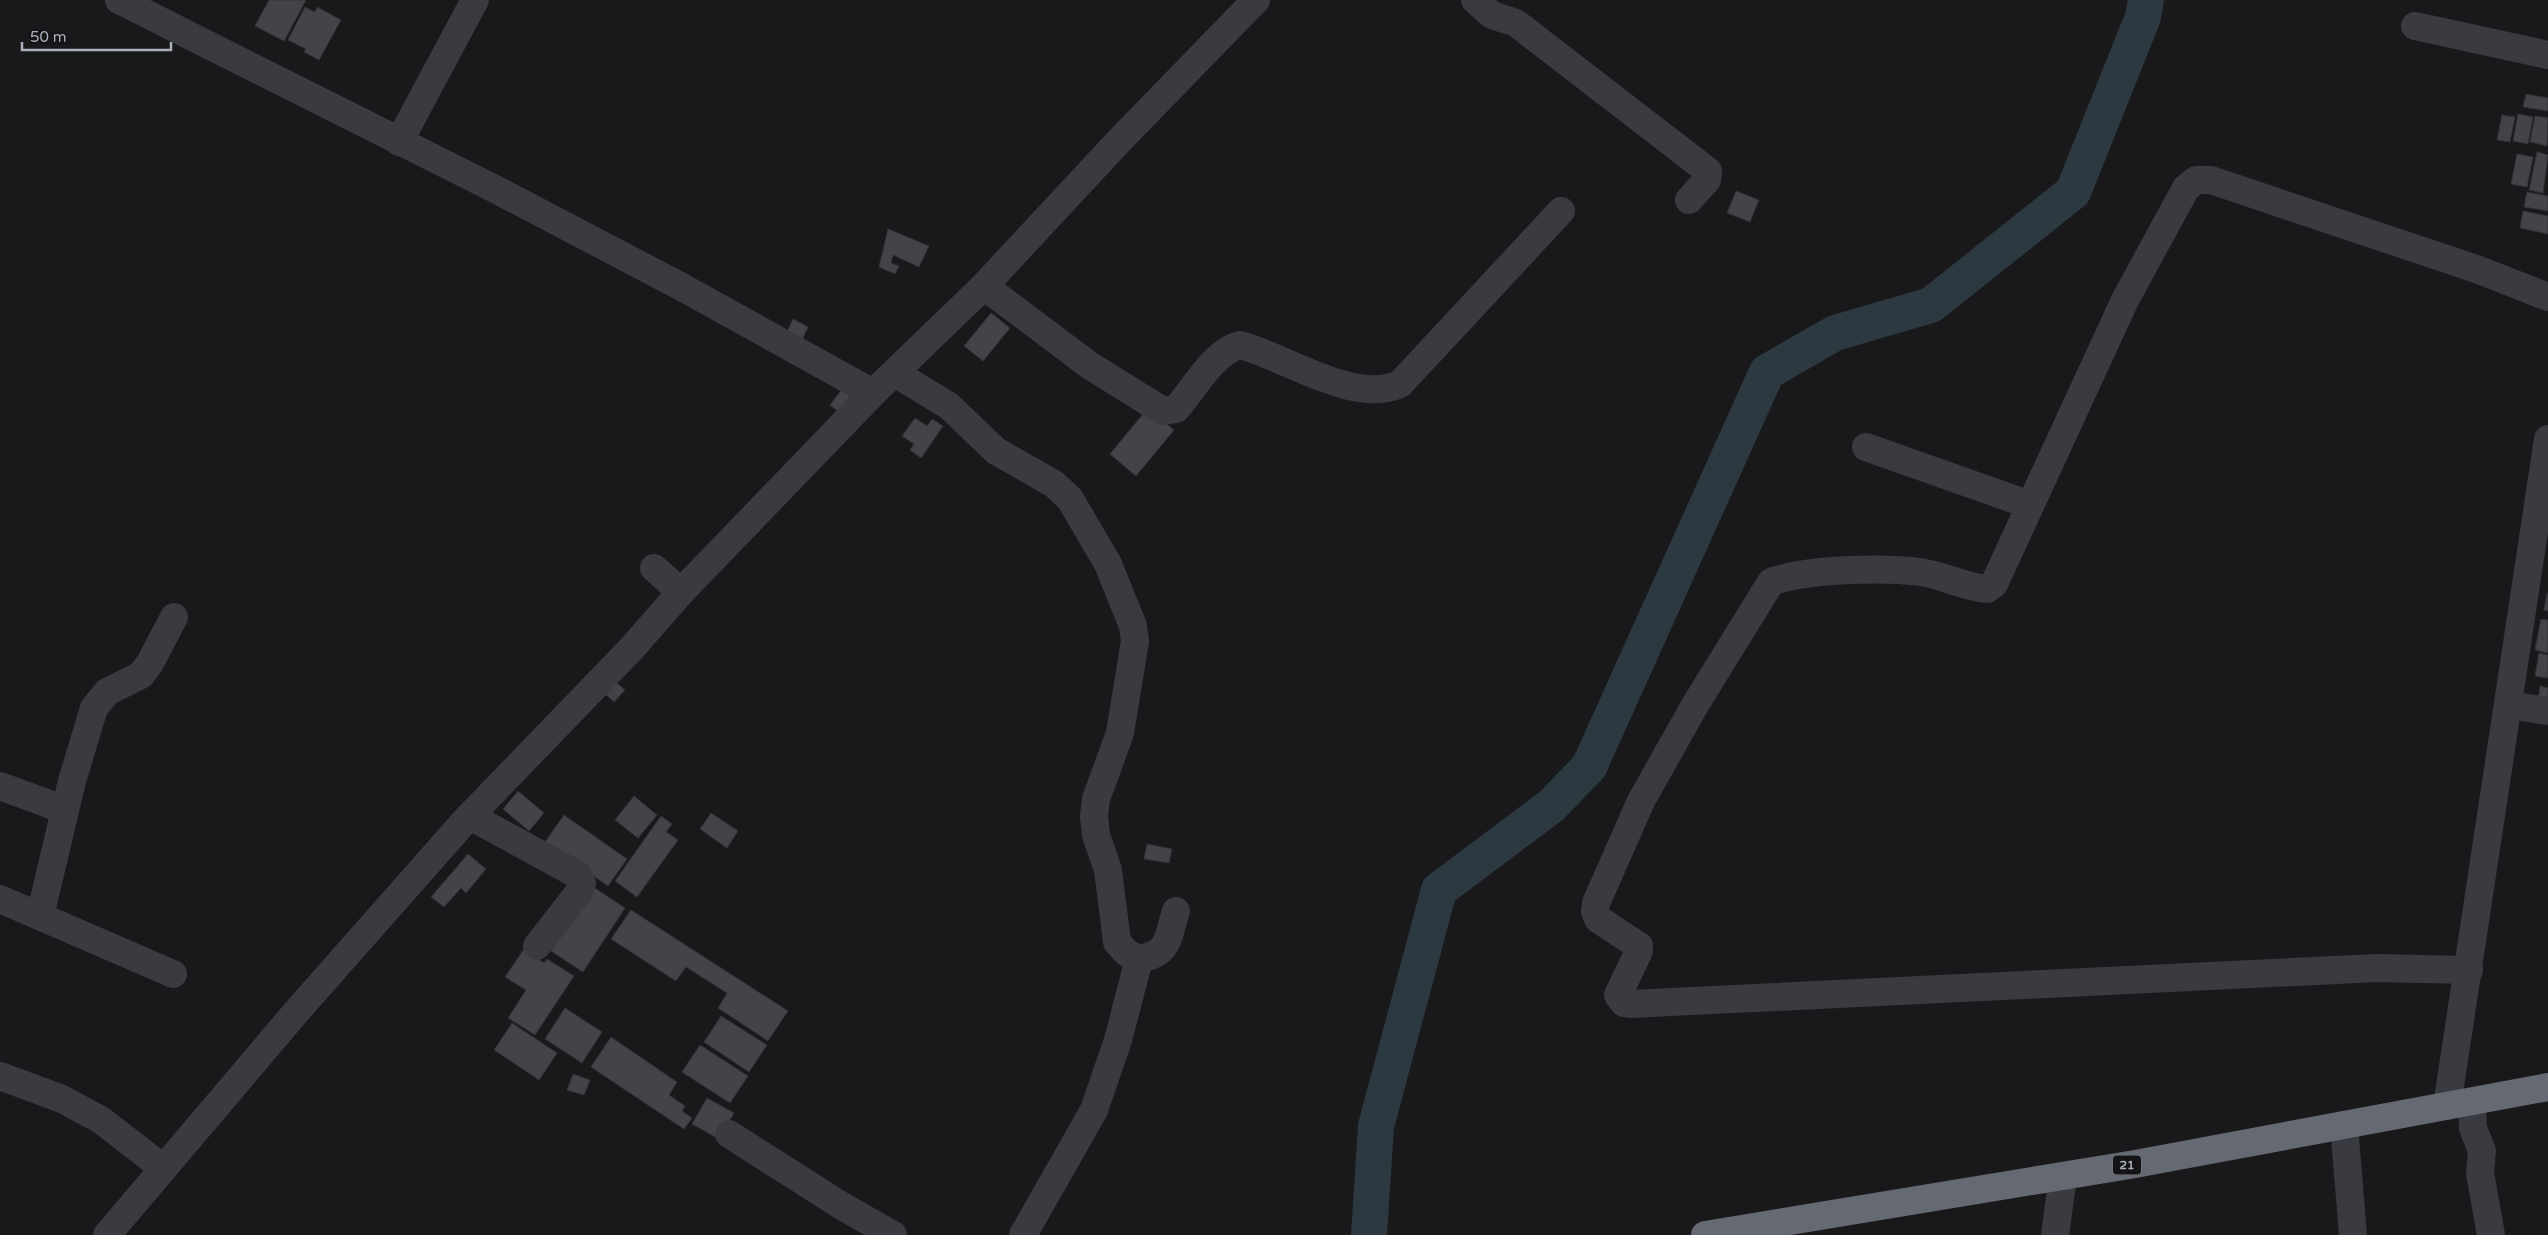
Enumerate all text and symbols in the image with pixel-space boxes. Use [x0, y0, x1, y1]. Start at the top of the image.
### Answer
scale bar [22, 20, 171, 52]
text: 50 m [30, 28, 67, 46]
road number: 21 [2113, 1156, 2141, 1174]

